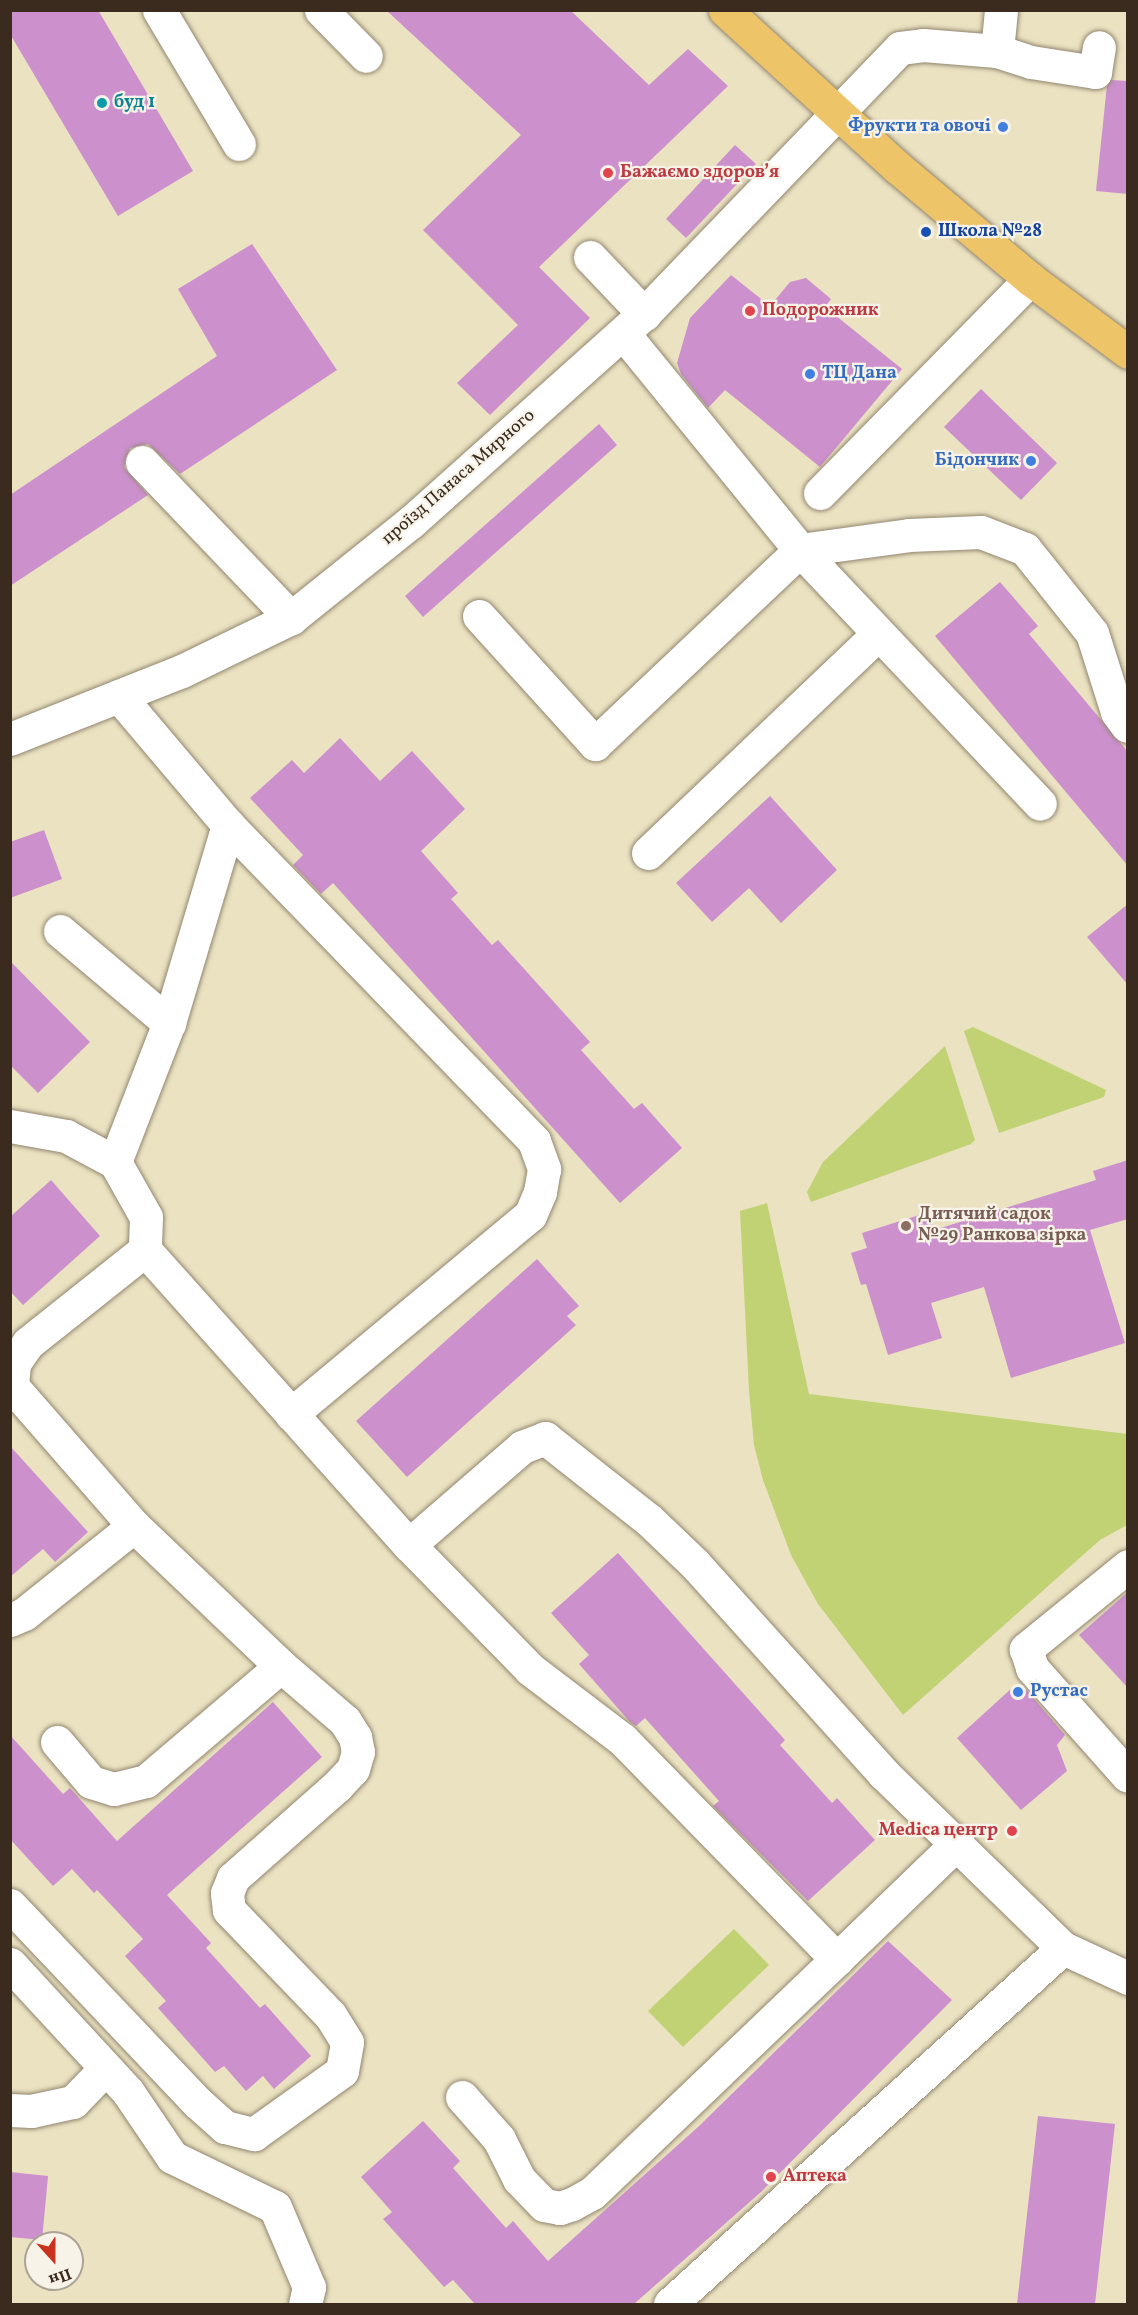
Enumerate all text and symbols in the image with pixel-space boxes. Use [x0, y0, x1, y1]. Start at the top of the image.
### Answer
place label: буд 1 [114, 92, 155, 114]
marker: буд 1 [95, 96, 109, 110]
place label: Фрукти та овочі [848, 116, 991, 138]
marker: Фрукти та овочі [996, 120, 1010, 134]
place label: Бажаємо здоровʼя [620, 162, 779, 184]
marker: Бажаємо здоровʼя [601, 166, 615, 180]
place label: Школа №28 [938, 221, 1042, 243]
marker: Школа №28 [919, 225, 933, 239]
place label: Подорожник [762, 300, 879, 322]
marker: Подорожник [743, 304, 757, 318]
place label: ТЦ Дана [822, 363, 897, 385]
marker: ТЦ Дана [803, 367, 817, 381]
street label: проїзд Панаса Мирного [378, 406, 540, 550]
place label: Бідончик [935, 450, 1019, 472]
marker: Бідончик [1024, 454, 1038, 468]
place label: Дитячий садок №29 Ранкова зірка [918, 1205, 1086, 1248]
marker: Дитячий садок №29 Ранкова зірка [899, 1219, 913, 1233]
place label: Рустас [1030, 1681, 1088, 1703]
marker: Рустас [1011, 1685, 1025, 1699]
place label: Medica центр [878, 1820, 998, 1842]
marker: Medica центр [1003, 1822, 1021, 1840]
place label: Аптека [783, 2166, 847, 2188]
marker: Аптека [764, 2170, 778, 2184]
north arrow [24, 2231, 84, 2291]
text: Пн [45, 2262, 74, 2290]

